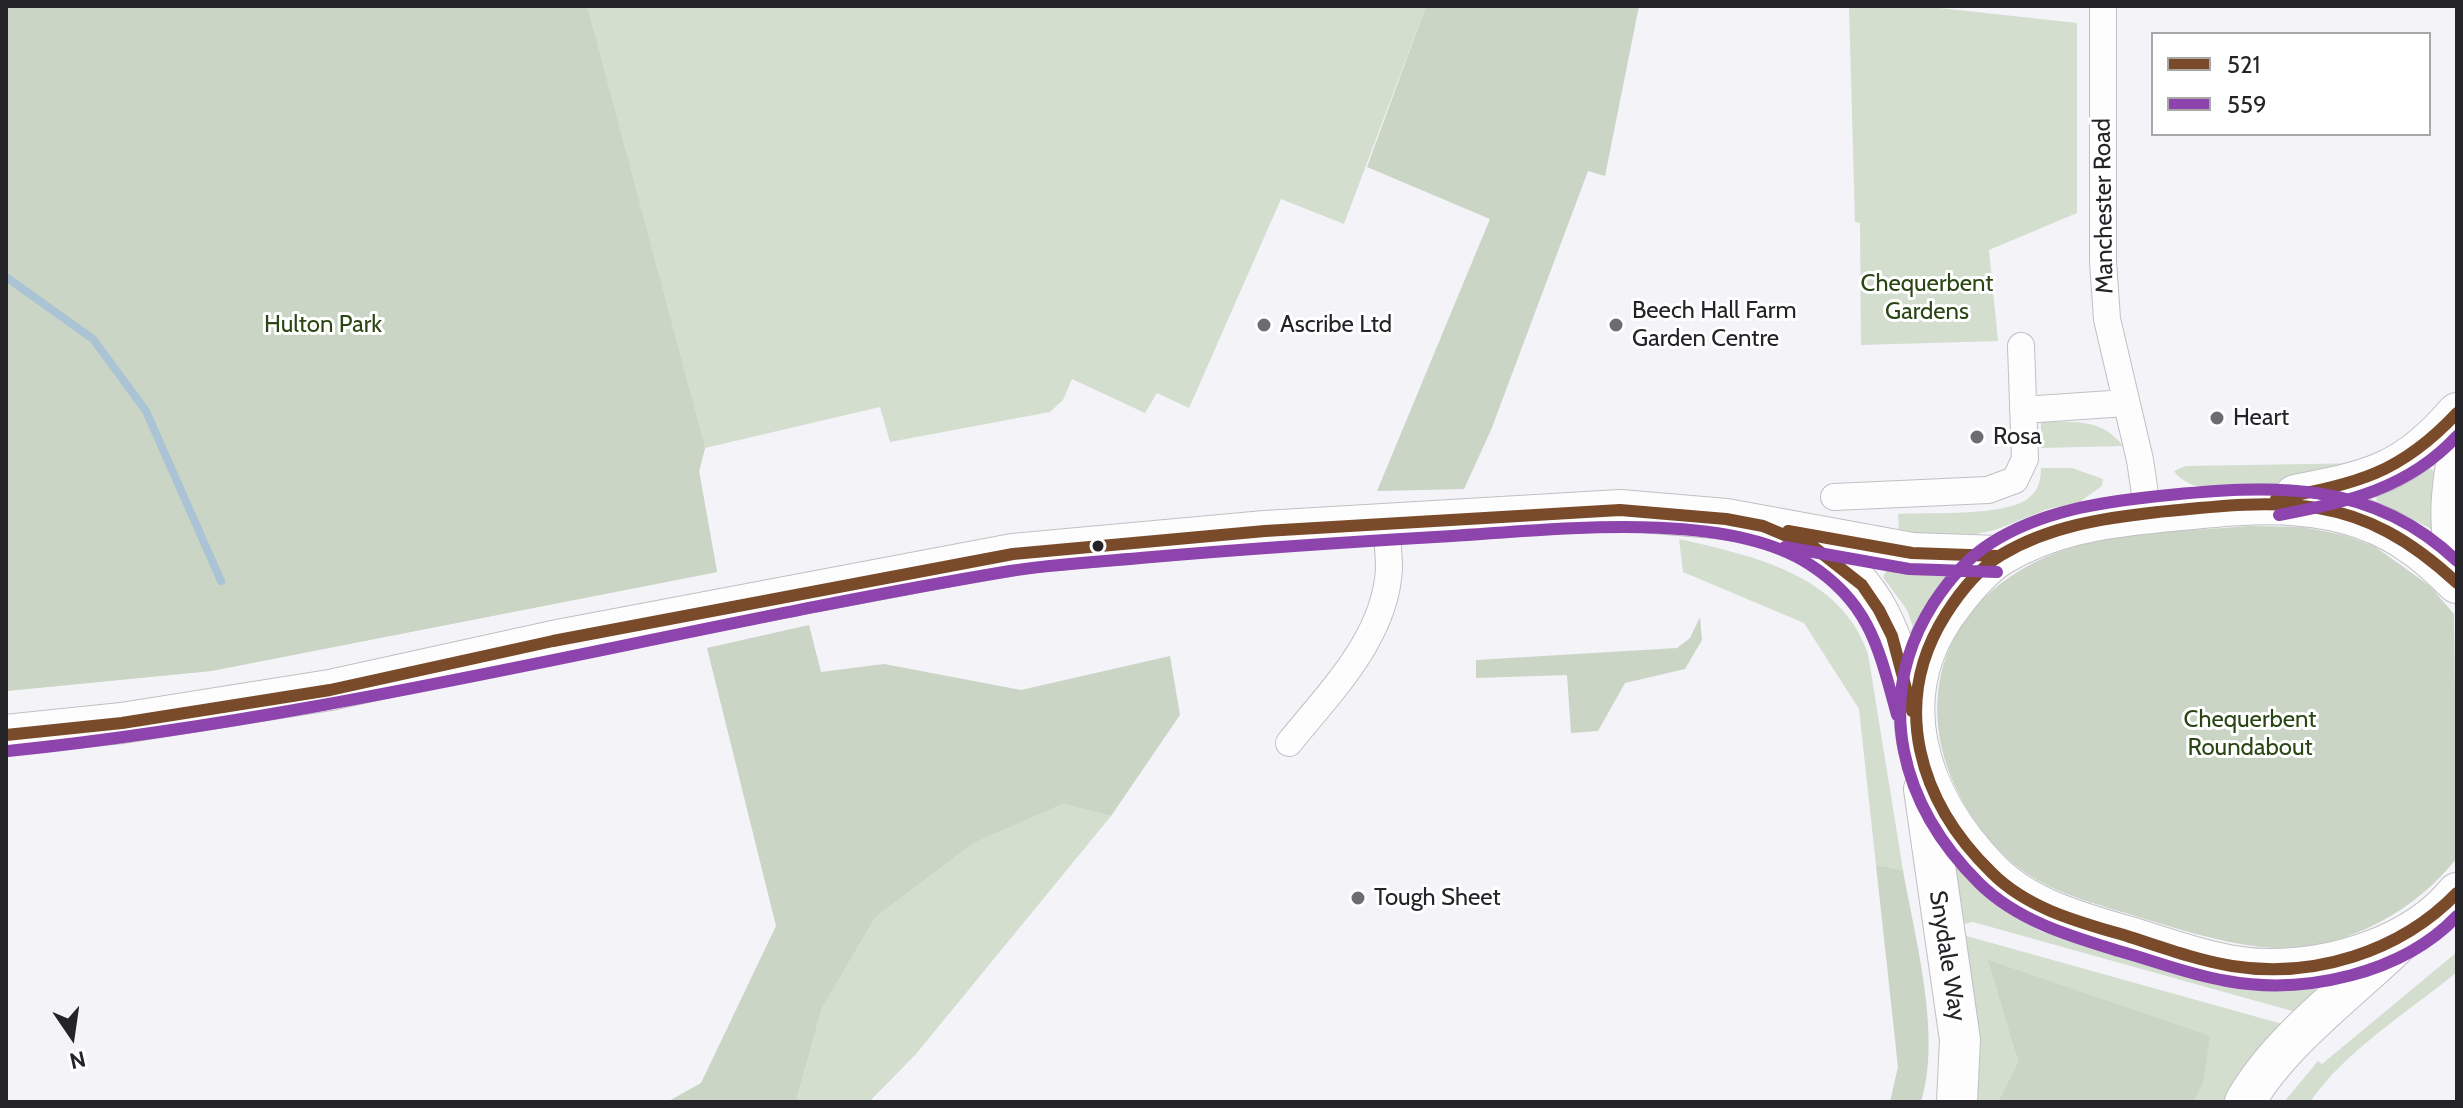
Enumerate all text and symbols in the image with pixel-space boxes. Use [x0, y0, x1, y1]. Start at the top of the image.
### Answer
legend [2151, 32, 2431, 136]
text: 521 [2227, 50, 2260, 79]
text: 559 [2227, 90, 2267, 119]
street label: Manchester Road [2088, 118, 2120, 294]
park label: Chequerbent Gardens [1861, 270, 1993, 326]
place label: Beech Hall Farm Garden Centre [1632, 297, 1796, 353]
park label: Hulton Park [264, 311, 382, 339]
place label: Ascribe Ltd [1280, 311, 1392, 339]
marker: Ascribe Ltd [1255, 316, 1273, 334]
marker: Beech Hall Farm Garden Centre [1607, 316, 1625, 334]
place label: Heart [2233, 404, 2289, 432]
marker: Heart [2208, 409, 2226, 427]
place label: Rosa [1993, 423, 2042, 451]
marker: Rosa [1968, 428, 1986, 446]
unlabelled marker [1090, 538, 1106, 554]
park label: Chequerbent Roundabout [2184, 706, 2316, 762]
place label: Tough Sheet [1374, 884, 1501, 912]
marker: Tough Sheet [1349, 889, 1367, 907]
street label: Snydale Way [1922, 889, 1972, 1023]
north arrow [32, 996, 112, 1076]
text: N [67, 1045, 88, 1075]

